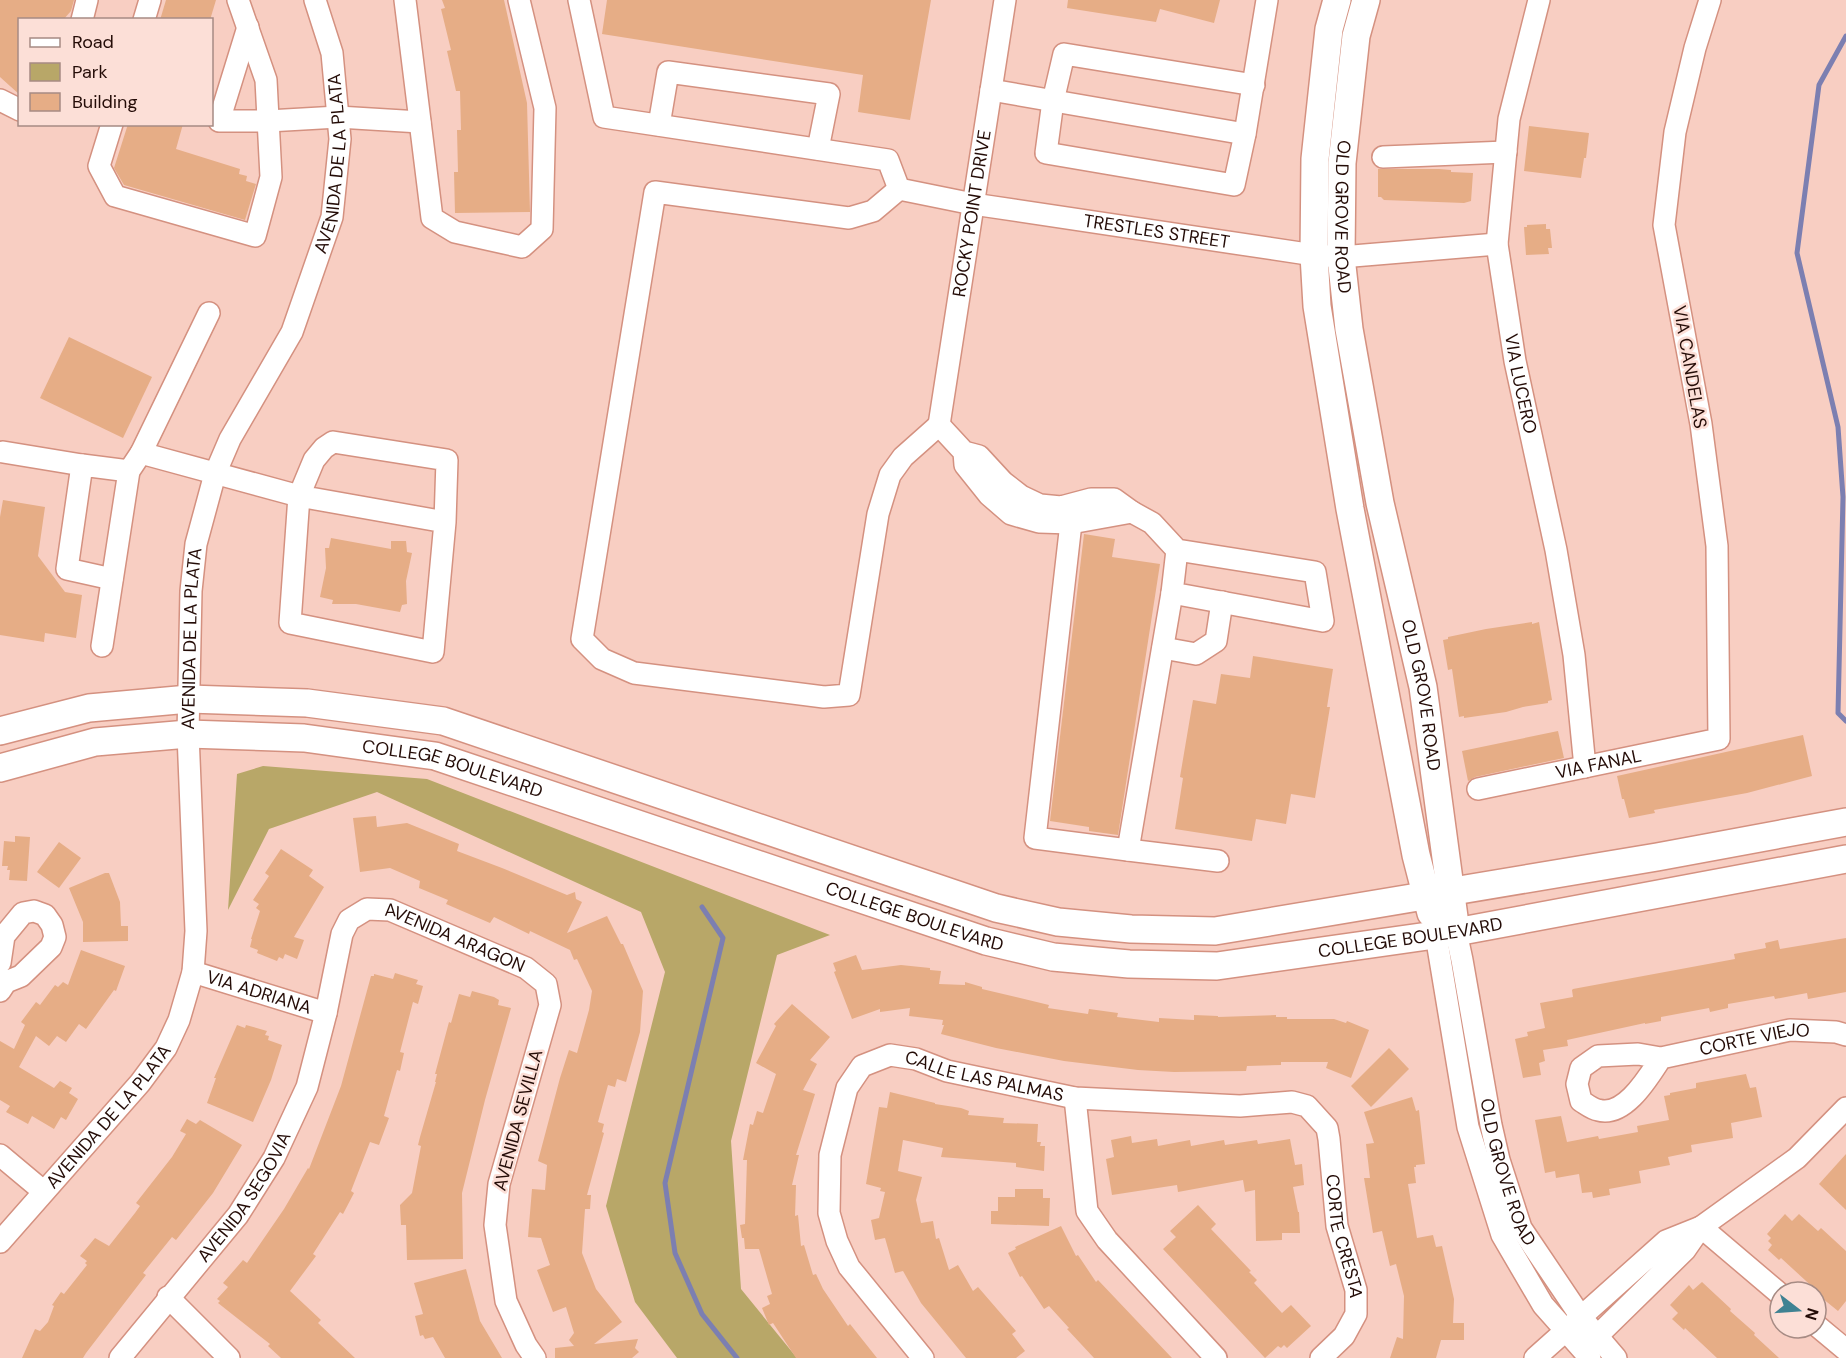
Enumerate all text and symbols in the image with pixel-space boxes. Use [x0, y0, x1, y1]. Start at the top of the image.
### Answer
legend [18, 18, 213, 126]
text: Road [72, 30, 114, 54]
text: Park [72, 60, 108, 84]
street label: AVENIDA DE LA PLATA [308, 72, 352, 257]
text: Building [72, 90, 137, 114]
street label: ROCKY POINT DRIVE [947, 128, 997, 299]
street label: OLD GROVE ROAD [1329, 139, 1357, 295]
street label: TRESTLES STREET [1082, 209, 1231, 254]
street label: VIA CANDELAS [1667, 304, 1713, 430]
street label: VIA LUCERO [1499, 332, 1542, 436]
street label: AVENIDA DE LA PLATA [176, 547, 208, 730]
street label: OLD GROVE ROAD [1396, 617, 1446, 772]
street label: COLLEGE BOULEVARD [361, 734, 546, 803]
street label: VIA FANAL [1553, 743, 1644, 785]
street label: COLLEGE BOULEVARD [822, 876, 1006, 957]
street label: AVENIDA ARAGON [384, 898, 529, 978]
street label: COLLEGE BOULEVARD [1317, 912, 1505, 963]
street label: VIA ADRIANA [203, 965, 314, 1020]
street label: CORTE VIEJO [1697, 1018, 1810, 1061]
street label: AVENIDA DE LA PLATA [41, 1040, 177, 1194]
street label: CALLE LAS PALMAS [904, 1046, 1066, 1107]
street label: AVENIDA SEVILLA [488, 1047, 548, 1193]
street label: OLD GROVE ROAD [1475, 1096, 1542, 1251]
street label: AVENIDA SEGOVIA [192, 1128, 297, 1267]
street label: CORTE CRESTA [1320, 1173, 1368, 1298]
north arrow [1768, 1280, 1828, 1340]
text: N [1800, 1306, 1824, 1323]

